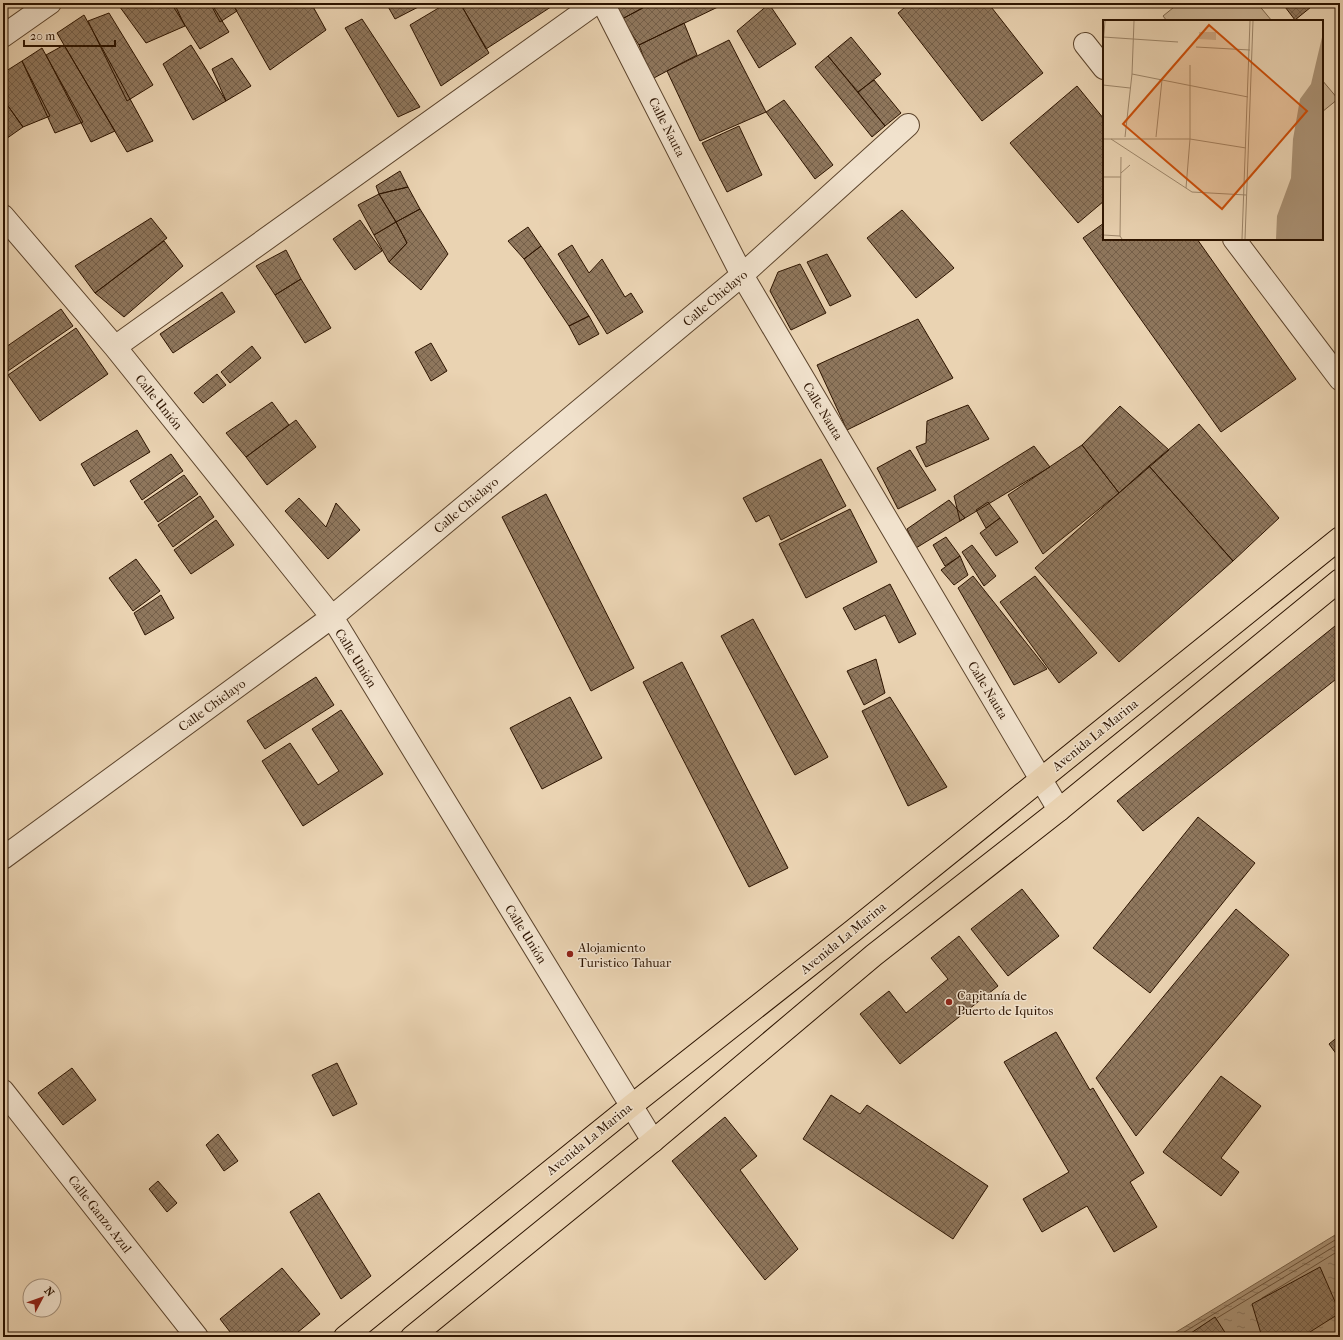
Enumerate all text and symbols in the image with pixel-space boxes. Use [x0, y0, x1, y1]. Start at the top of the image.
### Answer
inset map [1103, 20, 1323, 240]
scale bar [24, 22, 115, 48]
text: 20 m [30, 29, 55, 43]
street label: Calle Nauta [646, 95, 689, 160]
street label: Calle Chiclayo [680, 267, 750, 329]
street label: Calle Unión [132, 371, 186, 433]
street label: Calle Nauta [800, 379, 847, 443]
street label: Calle Chiclayo [431, 474, 501, 536]
street label: Calle Unión [332, 626, 380, 691]
street label: Calle Nauta [965, 658, 1012, 722]
street label: Calle Chiclayo [176, 675, 249, 734]
street label: Avenida La Marina [1049, 695, 1141, 775]
street label: Avenida La Marina [797, 898, 889, 978]
street label: Calle Unión [502, 902, 550, 967]
place label: Alojamiento Turistico Tahuar [577, 940, 672, 970]
marker: Alojamiento Turistico Tahuar [565, 949, 575, 959]
place label: Capitanía de Puerto de Iquitos [957, 988, 1053, 1018]
marker: Capitanía de Puerto de Iquitos [944, 997, 954, 1007]
street label: Avenida La Marina [543, 1099, 635, 1179]
street label: Calle Ganzo Azul [65, 1172, 135, 1256]
north arrow [22, 1278, 62, 1318]
text: N [42, 1284, 57, 1300]

